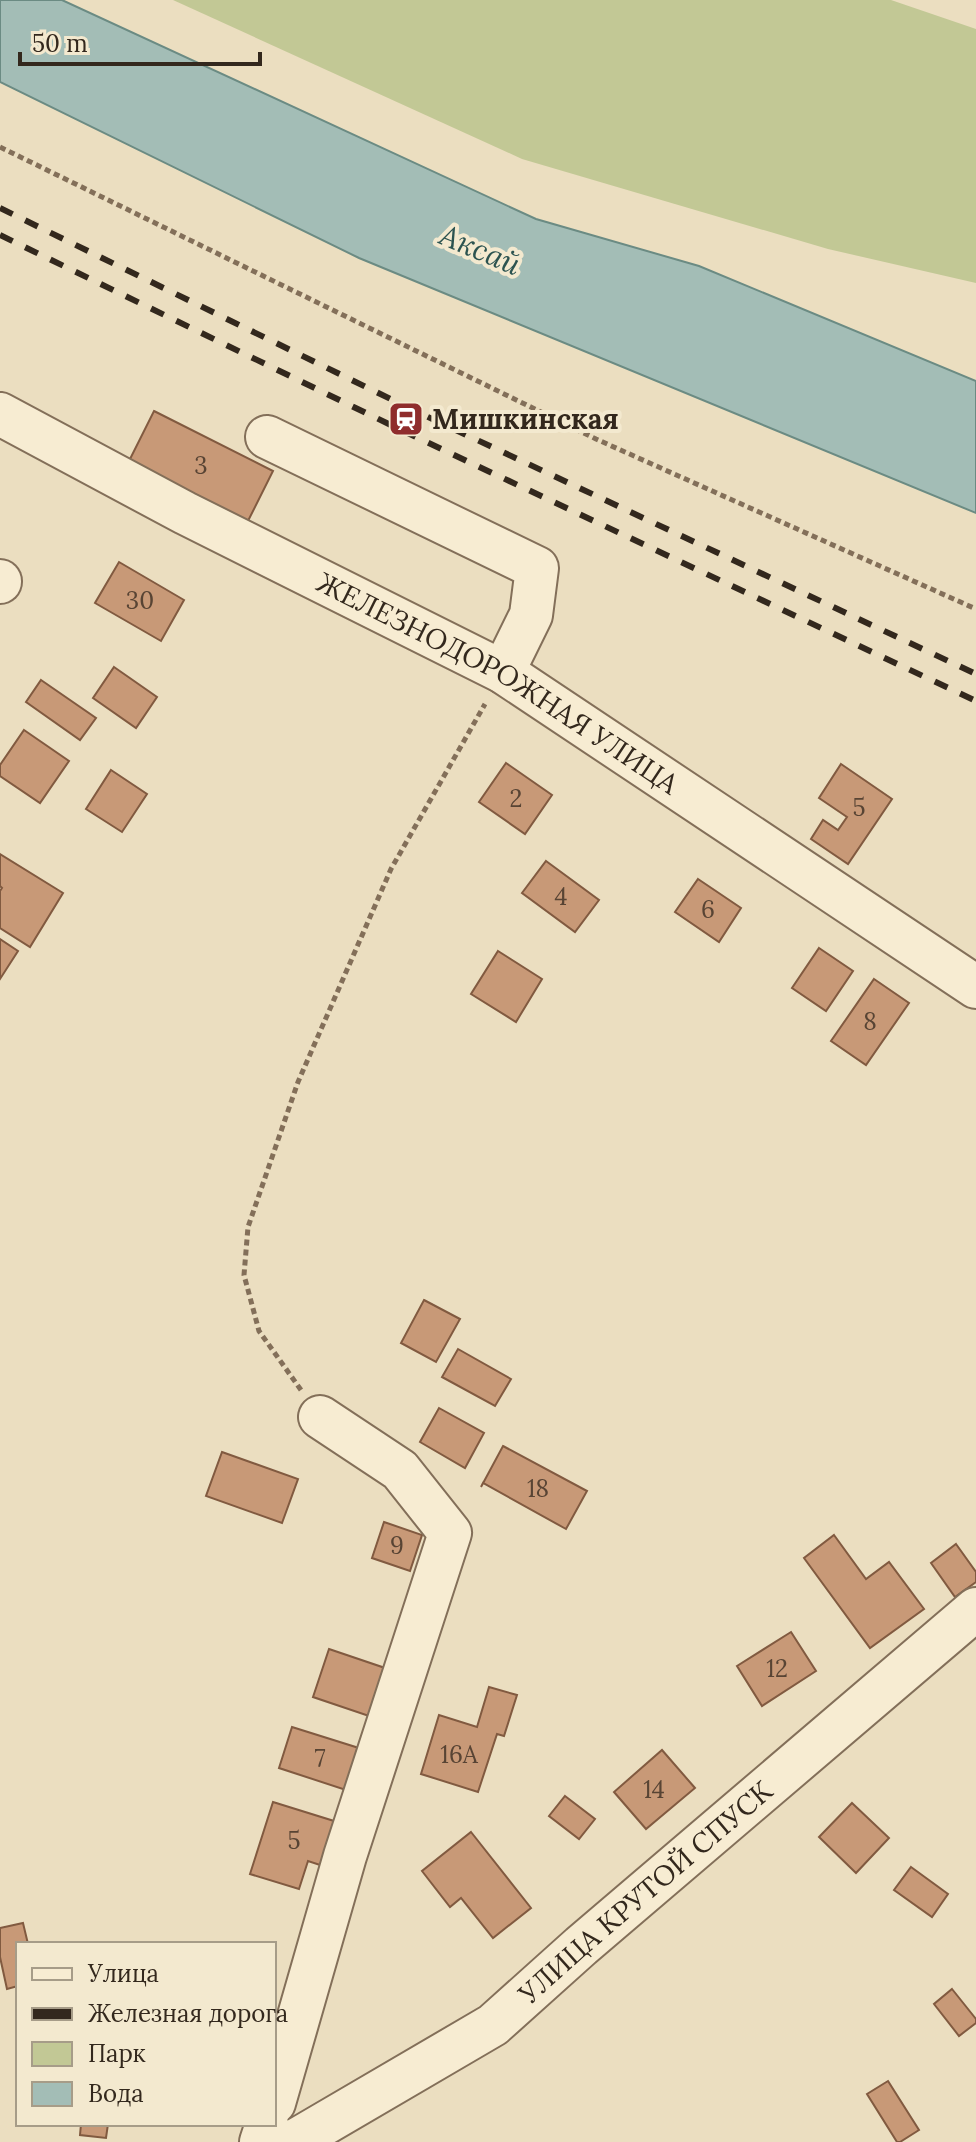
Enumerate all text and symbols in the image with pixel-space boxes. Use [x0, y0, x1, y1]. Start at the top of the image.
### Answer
scale bar [20, 16, 260, 66]
text: 50 m [32, 28, 88, 59]
water label: Аксай [433, 215, 527, 283]
station icon: Мишкинская [387, 400, 425, 438]
place label: Мишкинская [432, 401, 619, 437]
house number: 3 [194, 450, 208, 481]
street label: ЖЕЛЕЗНОДОРОЖНАЯ УЛИЦА [311, 564, 686, 802]
house number: 30 [126, 585, 154, 616]
house number: 2 [510, 783, 522, 814]
house number: 5 [852, 792, 866, 823]
house number: 4 [554, 881, 568, 912]
house number: 6 [701, 894, 715, 925]
house number: 8 [863, 1006, 877, 1037]
house number: 18 [527, 1473, 549, 1504]
house number: 9 [390, 1530, 404, 1561]
house number: 12 [766, 1653, 788, 1684]
house number: 16А [440, 1739, 479, 1770]
house number: 7 [314, 1743, 326, 1774]
street label: УЛИЦА КРУТОЙ СПУСК [510, 1773, 780, 2012]
house number: 14 [643, 1774, 665, 1805]
house number: 5 [287, 1825, 301, 1856]
legend [16, 1942, 276, 2126]
text: Улица [87, 1958, 159, 1989]
text: Железная дорога [88, 1998, 288, 2029]
text: Парк [88, 2038, 146, 2069]
text: Вода [88, 2078, 144, 2109]

